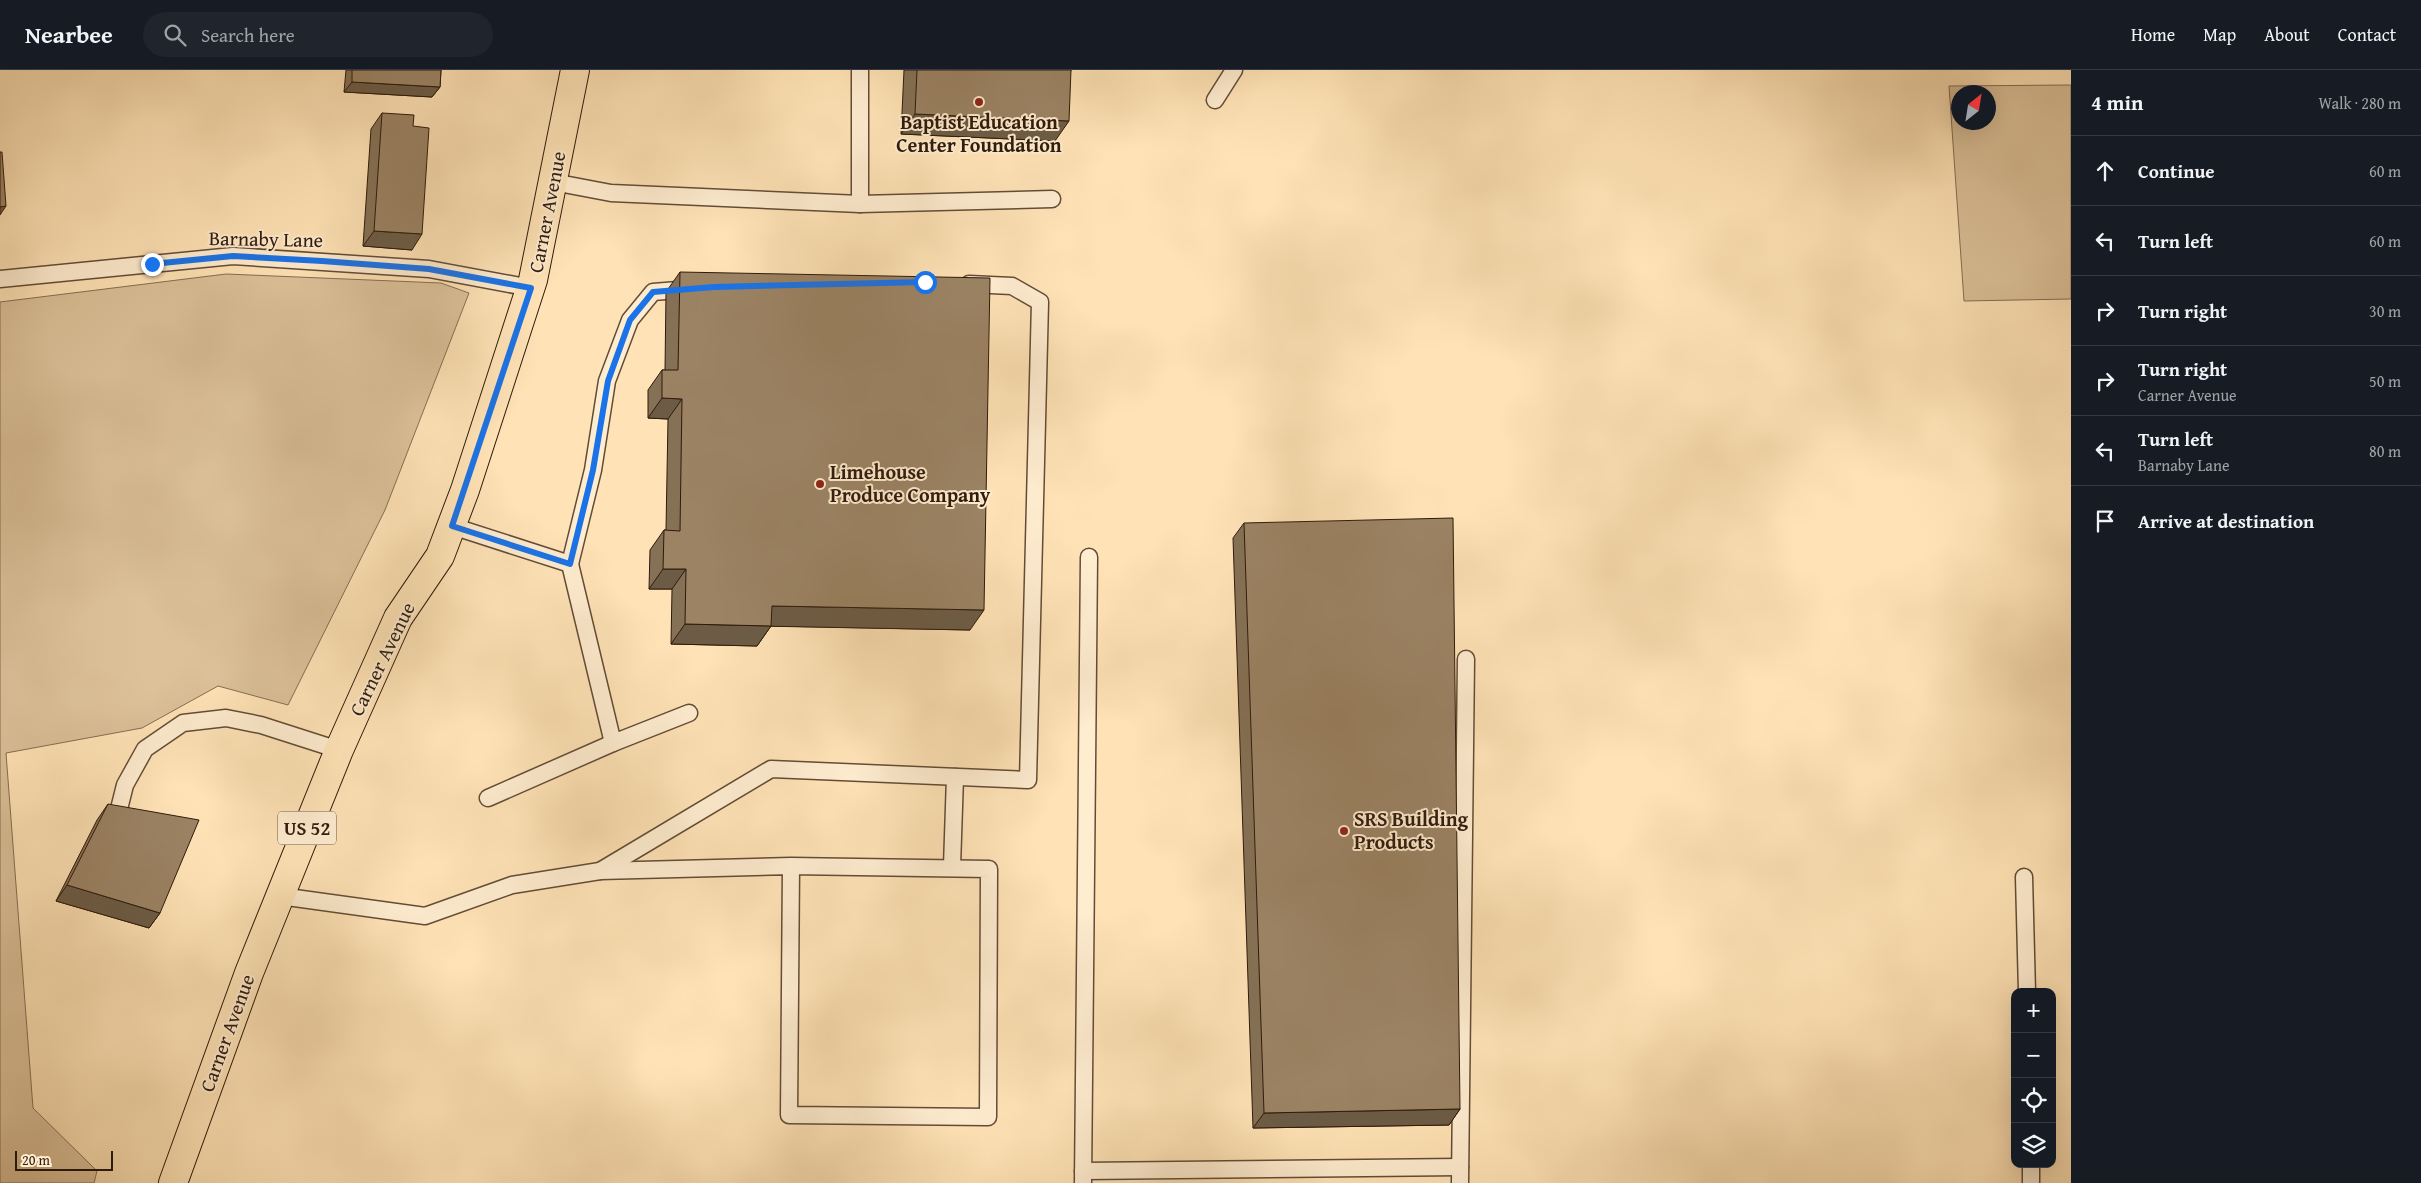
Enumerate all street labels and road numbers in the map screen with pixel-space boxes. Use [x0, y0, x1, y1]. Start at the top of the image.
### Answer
street label: Carner Avenue [521, 149, 573, 275]
street label: Barnaby Lane [209, 223, 323, 254]
street label: Carner Avenue [341, 597, 422, 721]
road number: US 52 [278, 811, 336, 844]
street label: Carner Avenue [192, 970, 261, 1096]

